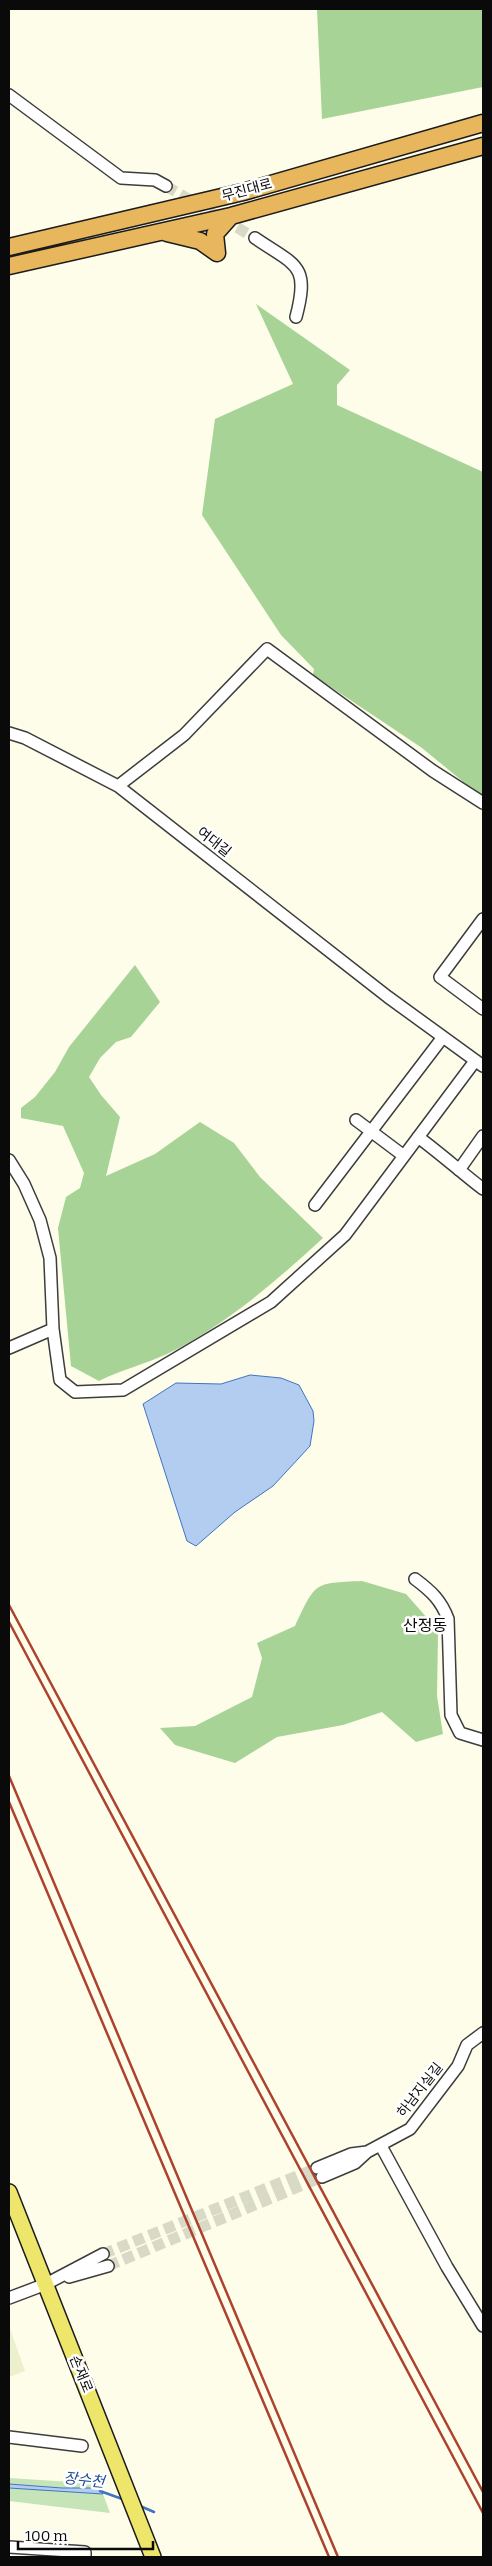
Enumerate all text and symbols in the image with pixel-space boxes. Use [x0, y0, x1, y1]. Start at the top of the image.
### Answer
street label: 무진대로 [220, 175, 274, 205]
street label: 여대길 [194, 823, 234, 861]
district label: 산정동 [403, 1616, 447, 1635]
street label: 하남지실길 [393, 2059, 447, 2121]
street label: 손재로 [66, 2353, 96, 2395]
water label: 장수천 [62, 2469, 108, 2491]
scale bar [18, 2518, 152, 2550]
text: 100 m [25, 2527, 68, 2545]

